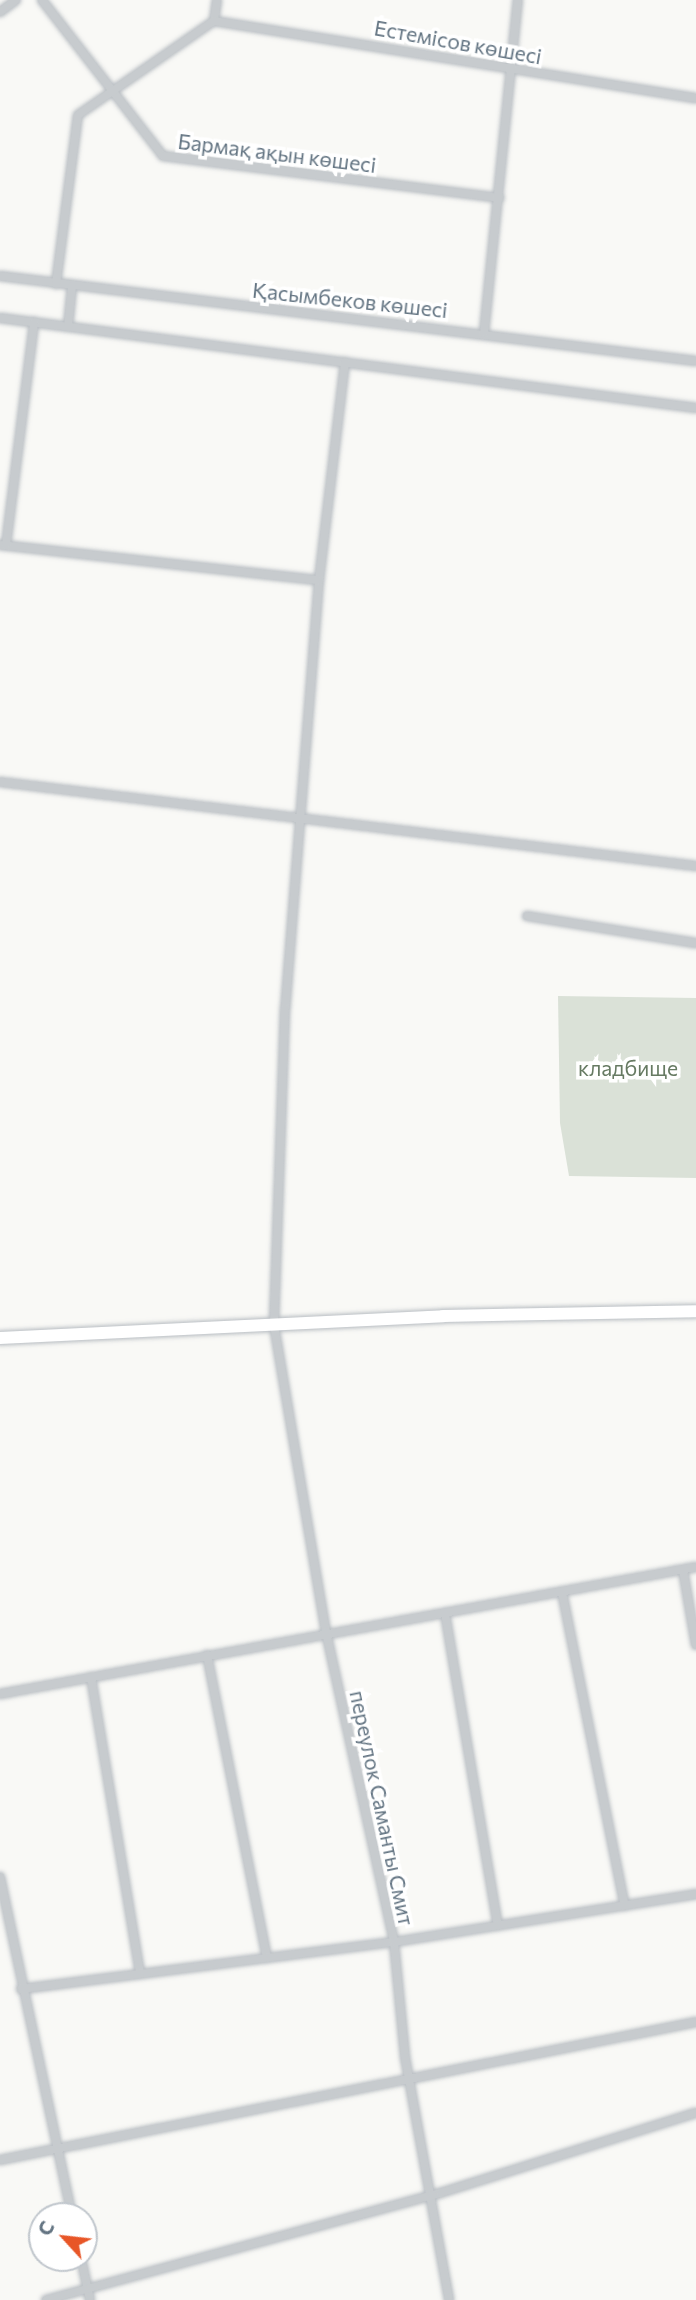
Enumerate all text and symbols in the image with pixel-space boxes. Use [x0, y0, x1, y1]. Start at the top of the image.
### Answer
street label: Естемісов көшесі [372, 15, 544, 69]
street label: Бармақ ақын көшесі [176, 128, 378, 178]
street label: Қасымбеков көшесі [251, 277, 449, 323]
park label: кладбище [578, 1055, 678, 1081]
street label: переулок Саманты Смит [345, 1688, 419, 1928]
north arrow [28, 2202, 98, 2272]
text: С [32, 2217, 59, 2239]

